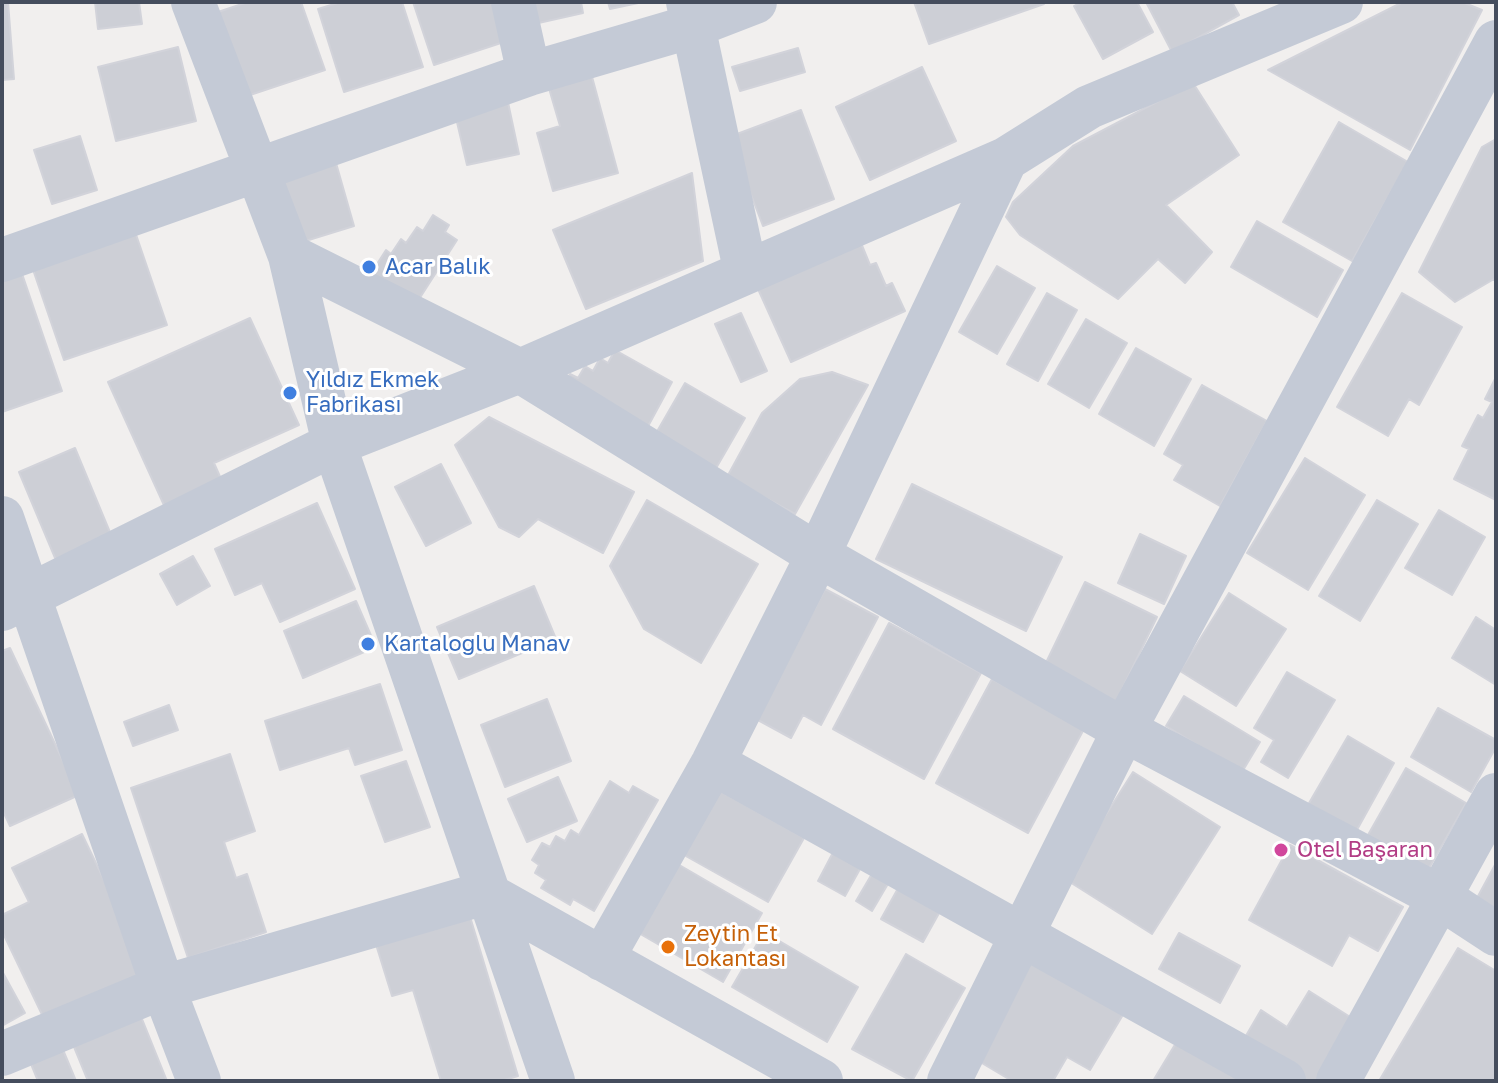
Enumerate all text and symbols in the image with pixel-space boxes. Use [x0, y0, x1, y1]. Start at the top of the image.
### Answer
place label: Acar Balık [385, 254, 491, 280]
marker: Acar Balık [360, 258, 378, 276]
place label: Yıldız Ekmek Fabrikası [306, 367, 439, 418]
marker: Yıldız Ekmek Fabrikası [281, 384, 299, 402]
place label: Kartaloğlu Manav [384, 631, 570, 657]
marker: Kartaloğlu Manav [359, 635, 377, 653]
place label: Otel Başaran [1297, 837, 1433, 863]
marker: Otel Başaran [1272, 841, 1290, 859]
place label: Zeytin Et Lokantası [684, 921, 786, 972]
marker: Zeytin Et Lokantası [659, 938, 677, 956]

